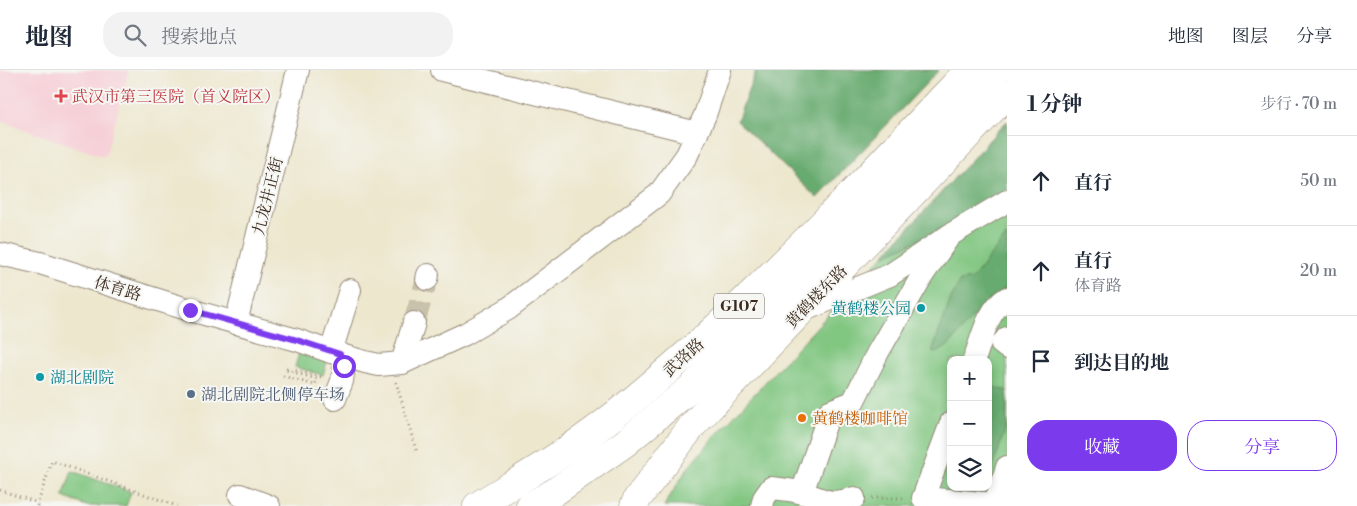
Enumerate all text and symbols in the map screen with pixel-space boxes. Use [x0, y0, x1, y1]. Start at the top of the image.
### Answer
search box [103, 12, 453, 57]
icon: search [121, 21, 149, 49]
text: 地图 [25, 23, 73, 53]
text: 搜索地点 [161, 25, 237, 49]
text: 地图 [1168, 25, 1204, 48]
text: 图层 [1232, 25, 1268, 48]
text: 分享 [1296, 25, 1332, 48]
place label: 武汉市第三医院（首义院区） [72, 87, 280, 107]
marker: 武汉市第三医院（首义院区） [54, 89, 68, 103]
text: 1 分钟 [1027, 92, 1082, 118]
text: 步行 · 70 m [1260, 94, 1337, 114]
street label: 九龙井正街 [249, 155, 287, 237]
icon: ahead [1027, 167, 1055, 195]
text: 直行 [1074, 171, 1112, 195]
text: 50 m [1300, 171, 1337, 191]
text: 直行 [1074, 249, 1112, 273]
icon: ahead [1027, 257, 1055, 285]
street label: 黄鹤楼东路 [782, 261, 852, 332]
text: 20 m [1300, 261, 1337, 281]
street label: 体育路 [92, 272, 144, 306]
text: 体育路 [1074, 276, 1122, 296]
road number: G107 [714, 294, 764, 318]
route end [179, 299, 202, 322]
place label: 黄鹤楼公园 [831, 299, 911, 319]
marker: 黄鹤楼公园 [915, 302, 927, 314]
street label: 武珞路 [659, 334, 708, 381]
icon: arrive [1027, 347, 1055, 375]
text: 到达目的地 [1074, 351, 1169, 375]
route start [333, 355, 356, 378]
map controls [947, 356, 992, 491]
button: + [947, 356, 992, 401]
place label: 湖北剧院 [50, 368, 114, 388]
marker: 湖北剧院 [34, 371, 46, 383]
place label: 湖北剧院北侧停车场 [201, 385, 345, 405]
marker: 湖北剧院北侧停车场 [185, 388, 197, 400]
button: − [947, 401, 992, 446]
place label: 黄鹤楼咖啡馆 [812, 409, 908, 429]
marker: 黄鹤楼咖啡馆 [796, 412, 808, 424]
button: 收藏 [1027, 420, 1177, 471]
button: 分享 [1187, 420, 1337, 471]
button: layers [947, 446, 992, 491]

